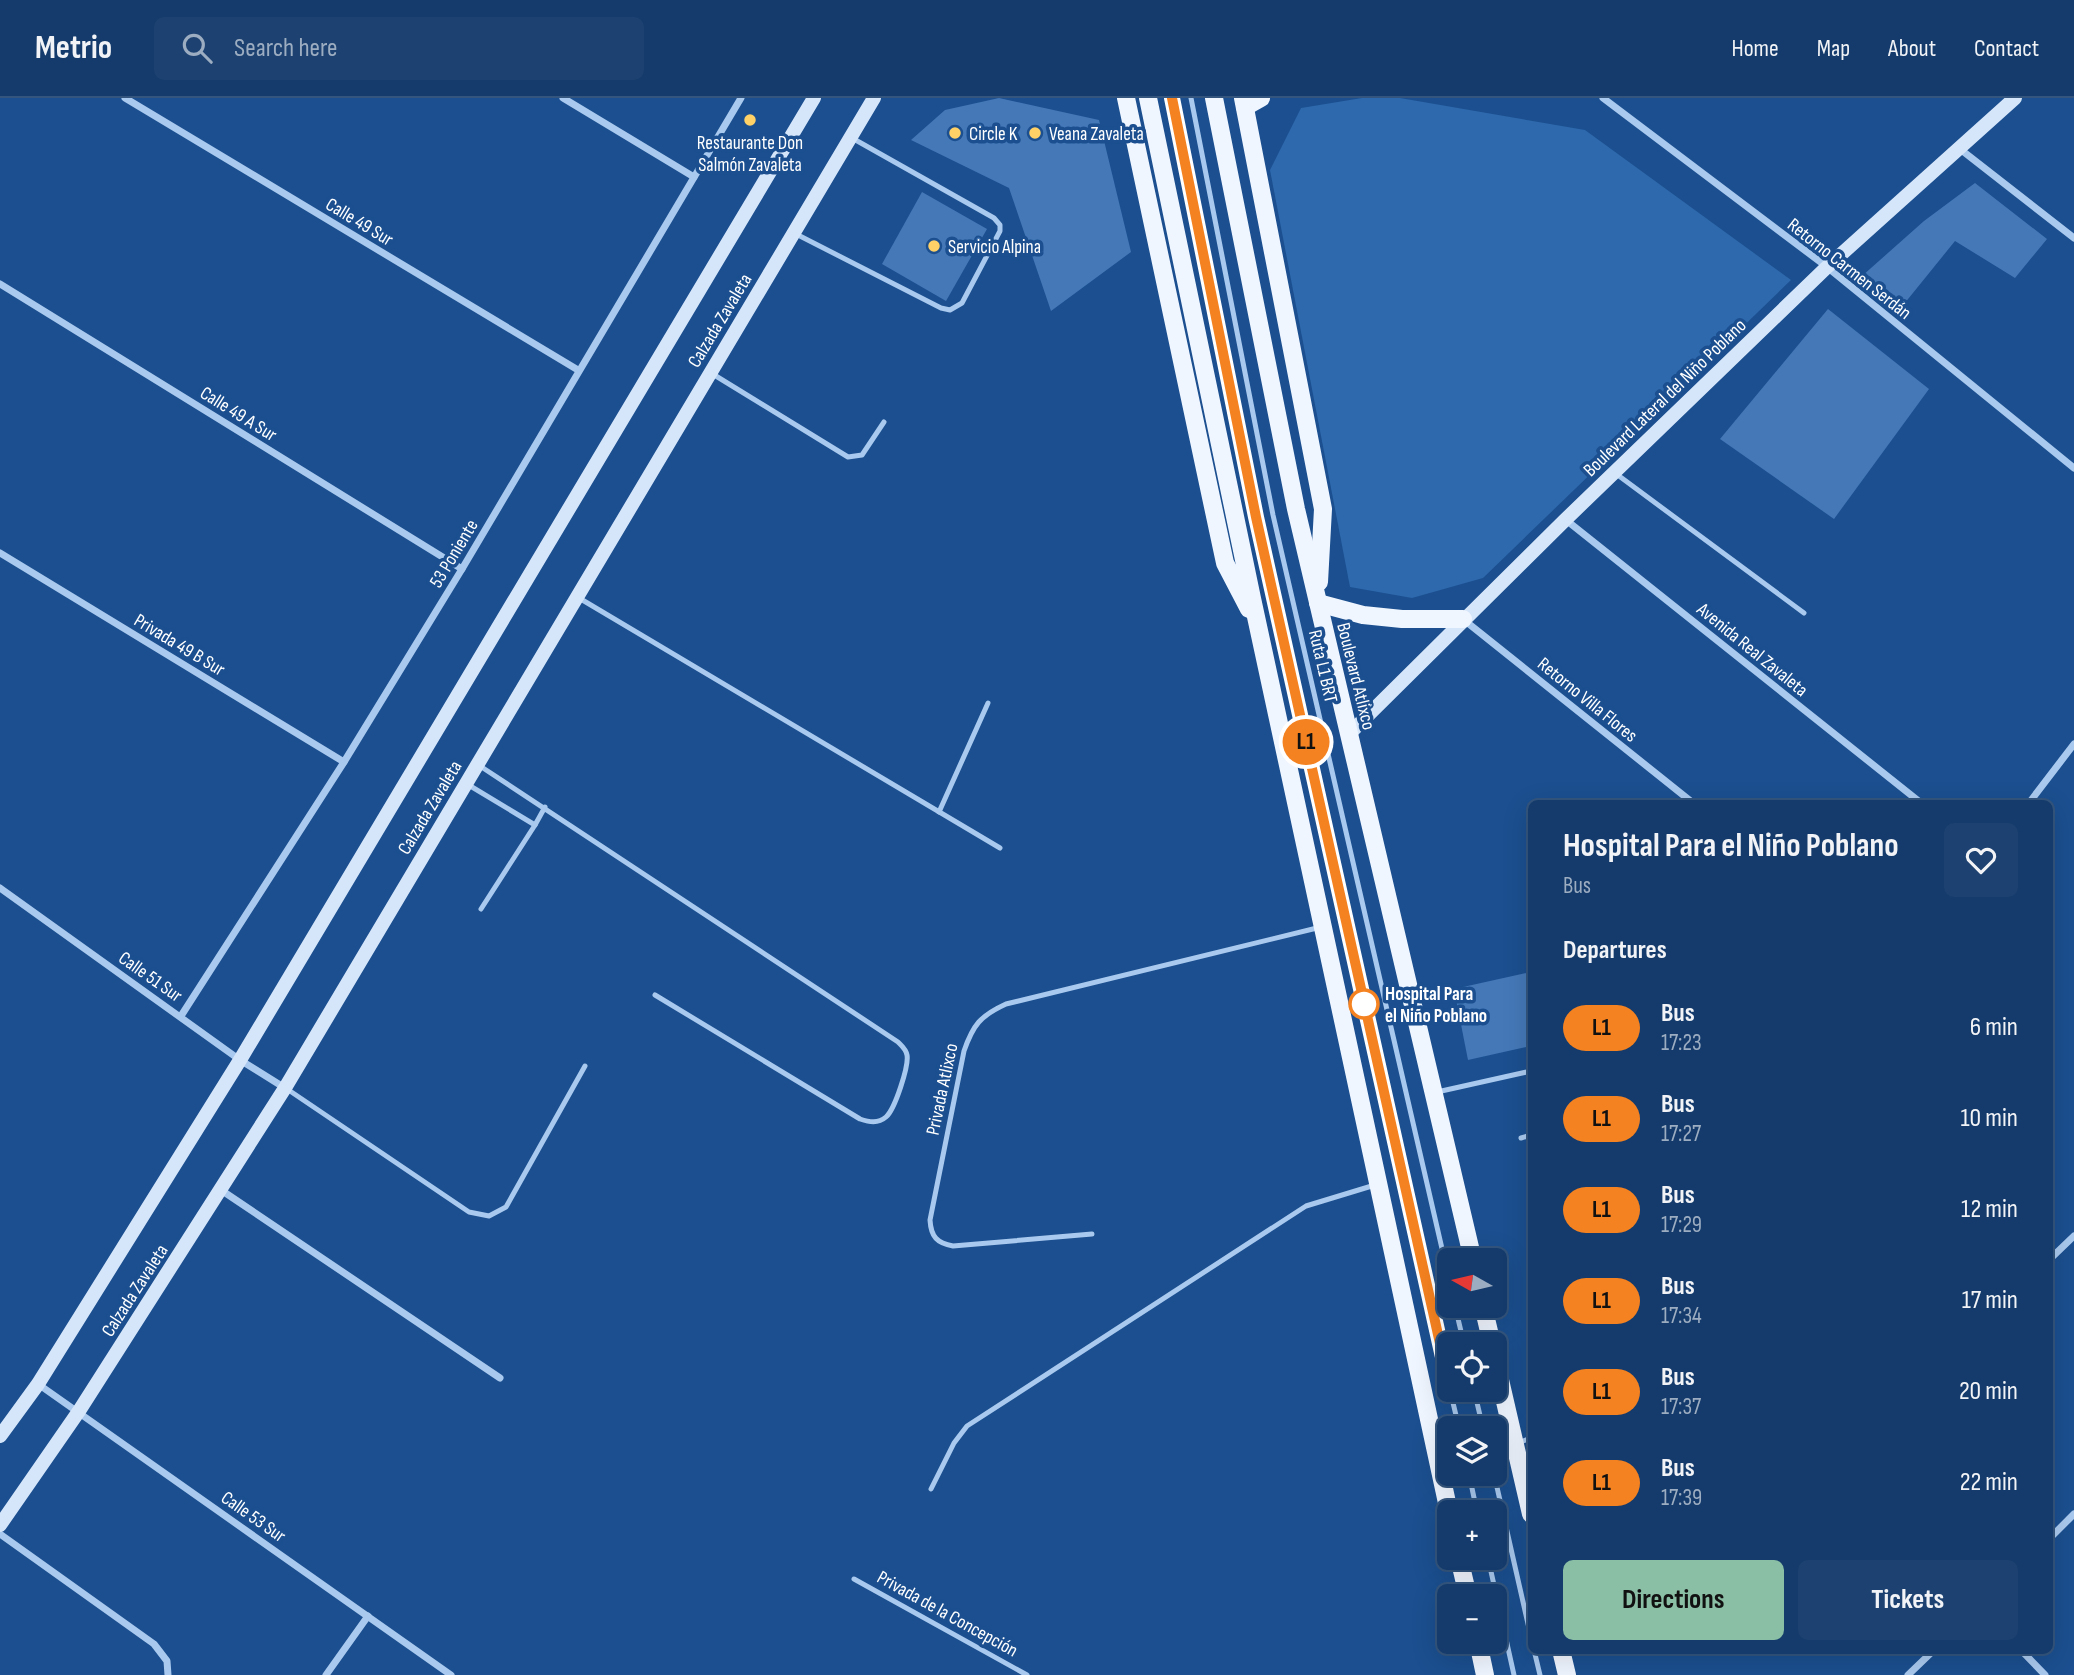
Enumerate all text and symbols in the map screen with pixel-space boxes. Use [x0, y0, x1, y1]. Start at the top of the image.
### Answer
search box [154, 17, 644, 80]
text: Metrio [35, 28, 112, 68]
icon: search [178, 29, 216, 67]
text: Search here [234, 33, 337, 64]
text: Home [1731, 34, 1779, 63]
text: Map [1817, 34, 1850, 63]
text: About [1888, 34, 1936, 63]
text: Contact [1974, 34, 2039, 63]
marker: Restaurante Don Salmón Zavaleta [742, 112, 758, 128]
place label: Circle K [969, 123, 1018, 146]
place label: Veana Zavaleta [1049, 123, 1144, 146]
marker: Circle K [947, 125, 963, 141]
marker: Veana Zavaleta [1027, 125, 1043, 141]
place label: Restaurante Don Salmón Zavaleta [697, 132, 803, 177]
street label: Calle 49 Sur [321, 193, 398, 252]
street label: Retorno Carmen Serdán [1782, 214, 1916, 325]
place label: Servicio Alpina [948, 236, 1041, 259]
marker: Servicio Alpina [926, 238, 942, 254]
street label: Calzada Zavaleta [683, 270, 757, 372]
street label: Boulevard Lateral del Niño Poblano [1579, 314, 1751, 482]
street label: Calle 49 A Sur [196, 382, 281, 447]
street label: 53 Poniente [425, 516, 484, 592]
street label: Avenida Real Zavaleta [1691, 598, 1812, 702]
street label: Privada 49 B Sur [130, 609, 229, 682]
street label: Boulevard Atlixco [1331, 620, 1380, 732]
street label: Ruta L1 BRT [1303, 628, 1342, 705]
street label: Retorno Villa Flores [1532, 653, 1642, 748]
line badge: L1 [1274, 719, 1338, 765]
text: L1 [1297, 727, 1315, 756]
street label: Calzada Zavaleta [393, 757, 467, 859]
button: heart [1944, 823, 2018, 897]
text: Hospital Para el Niño Poblano [1563, 826, 1899, 866]
text: Bus [1563, 872, 1591, 900]
text: Departures [1563, 935, 1667, 966]
street label: Calle 51 Sur [114, 947, 187, 1008]
place label: Hospital Para el Niño Poblano [1385, 983, 1487, 1028]
marker: Hospital Para el Niño Poblano [1349, 989, 1379, 1019]
text: Bus [1661, 998, 1695, 1029]
text: 6 min [1970, 1012, 2018, 1043]
text: L1 [1592, 1013, 1611, 1042]
text: 17:23 [1661, 1029, 1702, 1057]
street label: Privada Atlixco [922, 1041, 963, 1137]
text: Bus [1661, 1089, 1695, 1120]
text: 10 min [1961, 1103, 2018, 1134]
text: L1 [1592, 1104, 1611, 1133]
text: 17:27 [1661, 1120, 1701, 1148]
text: Bus [1661, 1180, 1695, 1211]
text: 12 min [1961, 1194, 2018, 1225]
text: L1 [1592, 1195, 1611, 1224]
text: 17:29 [1661, 1211, 1702, 1239]
street label: Calzada Zavaleta [97, 1240, 174, 1341]
north arrow [1437, 1248, 1507, 1318]
map controls [1437, 1248, 1507, 1654]
text: Bus [1661, 1271, 1695, 1302]
text: 17 min [1962, 1285, 2018, 1316]
text: L1 [1592, 1286, 1611, 1315]
text: 17:34 [1661, 1302, 1702, 1330]
button: locate [1437, 1332, 1507, 1402]
text: Bus [1661, 1362, 1695, 1393]
text: 20 min [1959, 1376, 2018, 1407]
text: L1 [1592, 1377, 1611, 1406]
text: 17:37 [1661, 1393, 1701, 1421]
button: layers [1437, 1416, 1507, 1486]
text: Bus [1661, 1453, 1695, 1484]
text: 22 min [1960, 1467, 2018, 1498]
text: L1 [1592, 1468, 1611, 1497]
text: 17:39 [1661, 1484, 1702, 1512]
street label: Calle 53 Sur [216, 1487, 291, 1548]
button: + [1437, 1500, 1507, 1570]
button: Directions [1563, 1560, 1784, 1640]
button: Tickets [1798, 1560, 2018, 1640]
street label: Privada de la Concepción [873, 1566, 1022, 1663]
button: − [1437, 1584, 1507, 1654]

